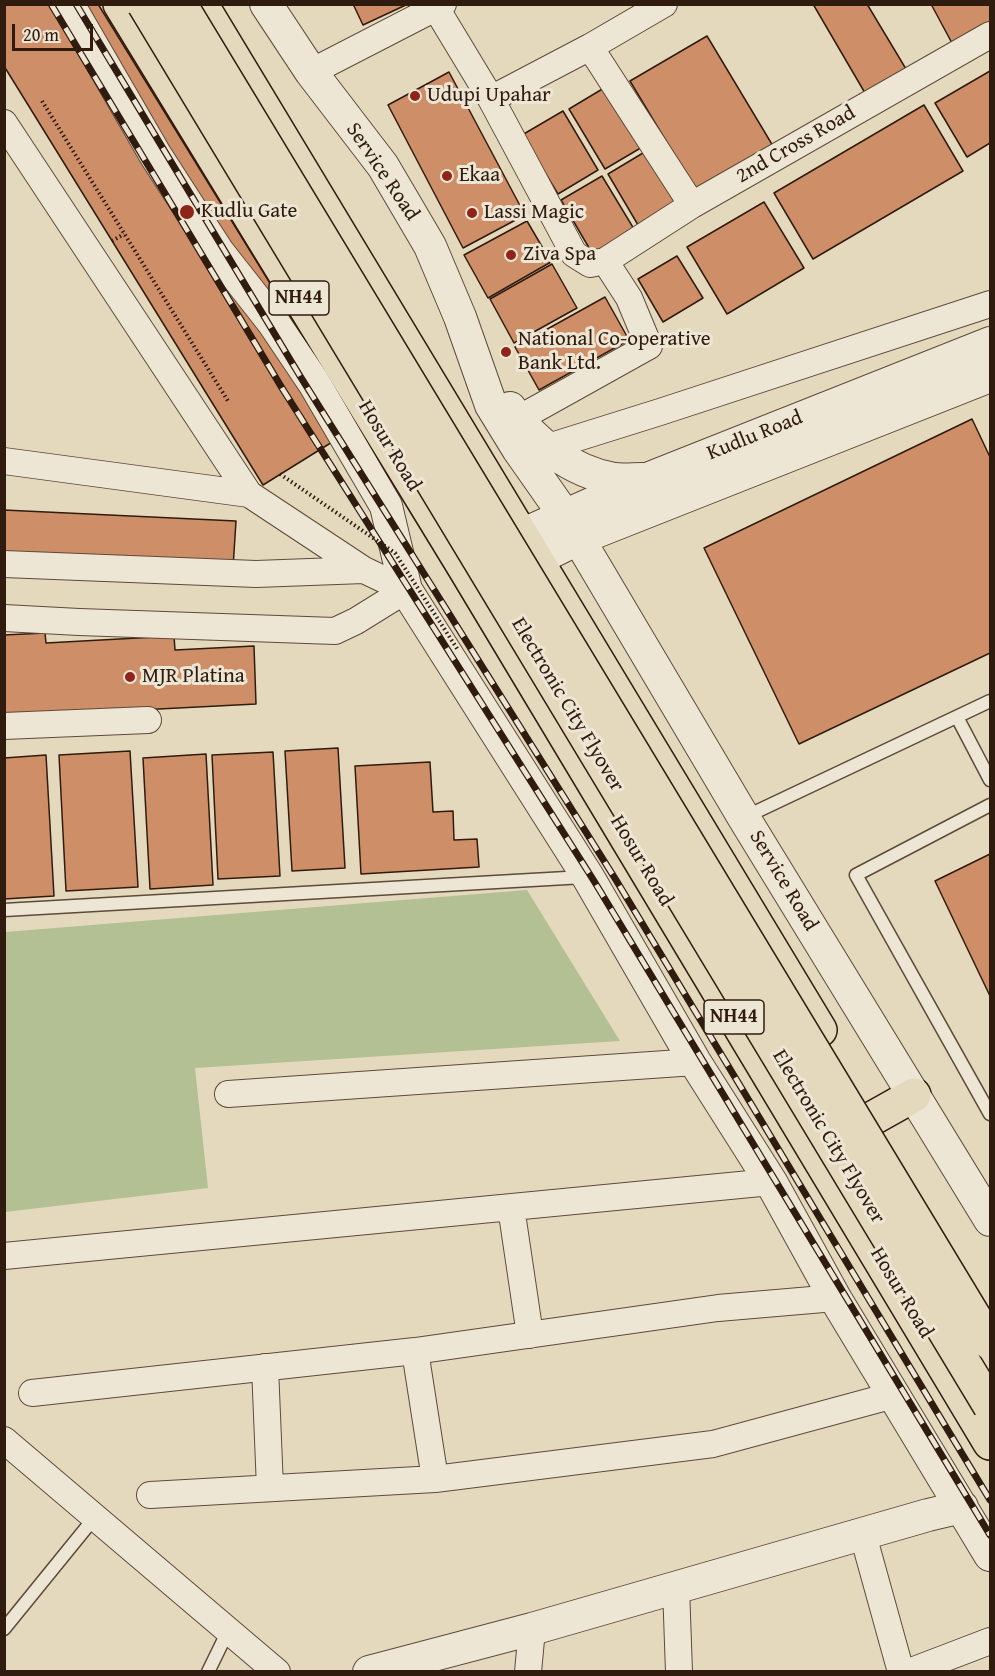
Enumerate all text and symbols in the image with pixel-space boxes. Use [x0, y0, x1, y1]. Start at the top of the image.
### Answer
scale bar [15, 12, 96, 50]
text: 20 m [23, 21, 59, 48]
place label: Udupi Upahar [427, 83, 551, 109]
marker: Udupi Upahar [408, 89, 422, 103]
street label: 2nd Cross Road [732, 101, 860, 189]
street label: Service Road [340, 118, 424, 226]
place label: Ekaa [459, 163, 500, 189]
marker: Ekaa [440, 169, 454, 183]
place label: Kudlu Gate [201, 199, 297, 225]
place label: Lassi Magic [484, 200, 584, 226]
marker: Kudlu Gate [178, 203, 196, 221]
marker: Lassi Magic [465, 206, 479, 220]
place label: Ziva Spa [523, 242, 596, 268]
marker: Ziva Spa [504, 248, 518, 262]
road number: NH44 [269, 281, 329, 315]
place label: National Co-operative Bank Ltd. [518, 327, 711, 377]
marker: National Co-operative Bank Ltd. [499, 345, 513, 359]
street label: Hosur Road [352, 396, 426, 496]
street label: Kudlu Road [704, 405, 806, 467]
street label: Electronic City Flyover [505, 613, 629, 797]
place label: MJR Platina [142, 664, 245, 690]
marker: MJR Platina [123, 670, 137, 684]
street label: Hosur Road [604, 811, 678, 911]
street label: Service Road [743, 826, 823, 936]
road number: NH44 [704, 1000, 764, 1034]
street label: Electronic City Flyover [766, 1045, 890, 1229]
street label: Hosur Road [864, 1243, 938, 1343]

